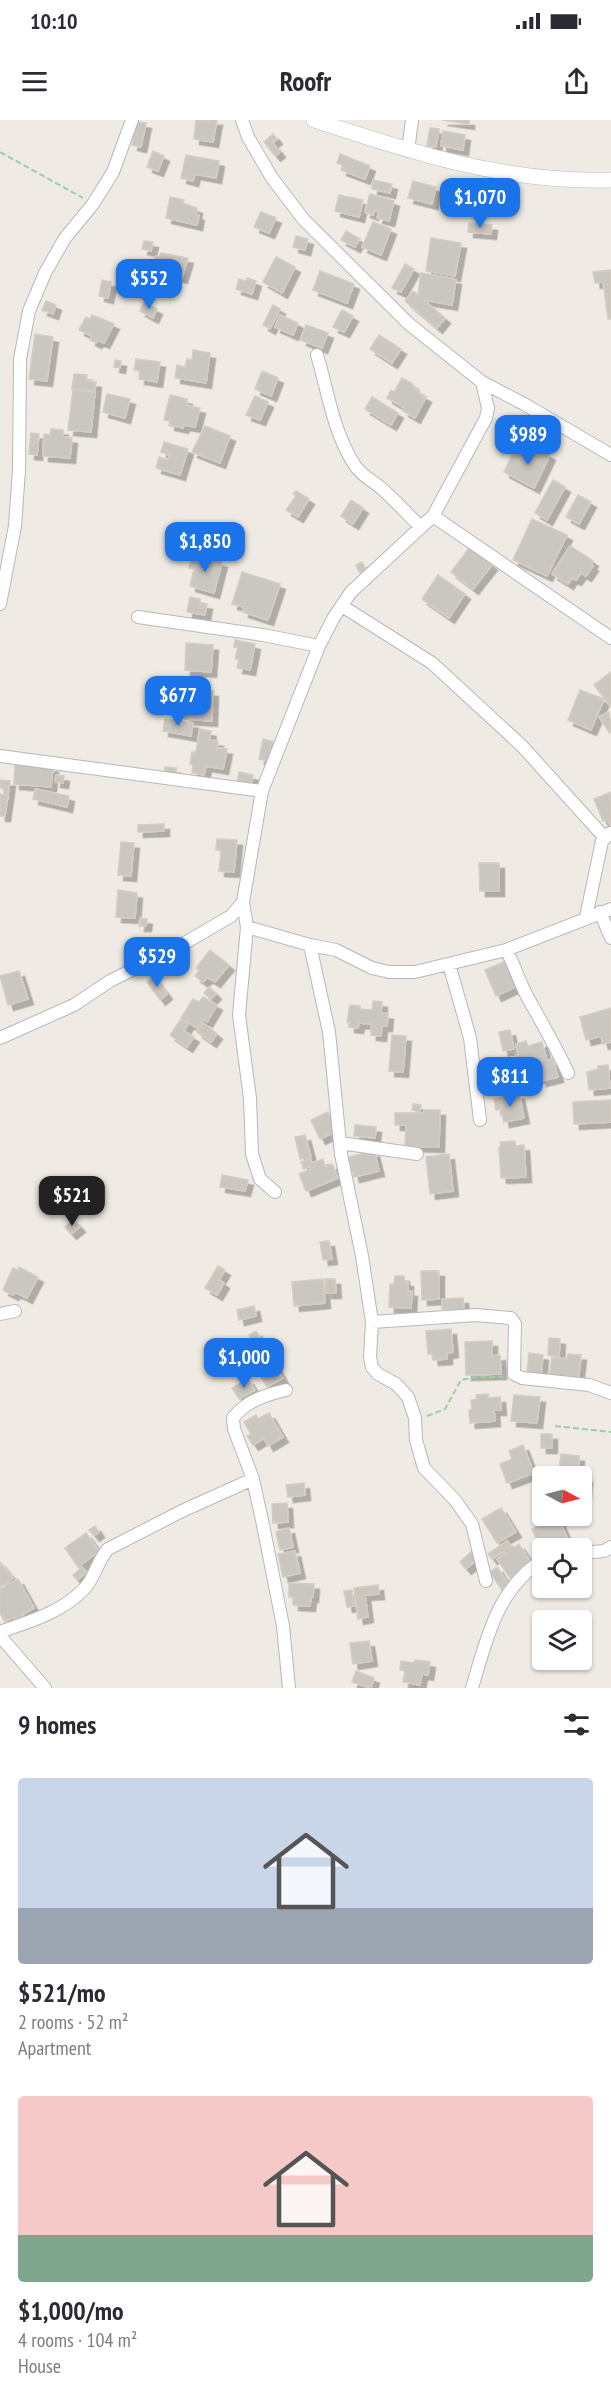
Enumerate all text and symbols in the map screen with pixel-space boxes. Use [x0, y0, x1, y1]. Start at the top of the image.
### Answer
text: 10:10 [30, 7, 78, 35]
text: Roofr [280, 64, 331, 98]
icon: menu [18, 65, 51, 98]
icon: share [560, 65, 593, 98]
pin: $1,070 [431, 178, 529, 229]
text: $1,070 [454, 184, 506, 210]
pin: $552 [113, 259, 185, 310]
text: $552 [130, 265, 168, 291]
pin: $989 [492, 415, 564, 466]
text: $989 [509, 421, 547, 447]
pin: $1,850 [156, 522, 254, 573]
text: $1,850 [179, 528, 231, 554]
pin: $677 [142, 676, 214, 727]
text: $677 [159, 682, 197, 708]
pin: $529 [121, 937, 193, 988]
text: $529 [138, 943, 176, 969]
pin: $811 [474, 1057, 546, 1108]
text: $811 [491, 1063, 529, 1089]
pin: $521 [36, 1176, 108, 1227]
text: $521 [53, 1182, 91, 1208]
pin: $1,000 [195, 1338, 293, 1389]
text: $1,000 [218, 1344, 270, 1370]
north arrow [532, 1466, 592, 1526]
map controls [532, 1466, 592, 1670]
button: locate [532, 1538, 592, 1598]
button: layers [532, 1610, 592, 1670]
text: 9 homes [18, 1708, 96, 1741]
icon: filters [560, 1708, 593, 1741]
icon: home [252, 1817, 360, 1925]
text: $521/mo [18, 1976, 106, 2009]
text: 2 rooms · 52 m² [18, 2009, 128, 2035]
text: Apartment [18, 2035, 91, 2061]
icon: home [252, 2135, 360, 2243]
text: $1,000/mo [18, 2294, 124, 2327]
text: 4 rooms · 104 m² [18, 2327, 137, 2353]
text: House [18, 2353, 61, 2379]

